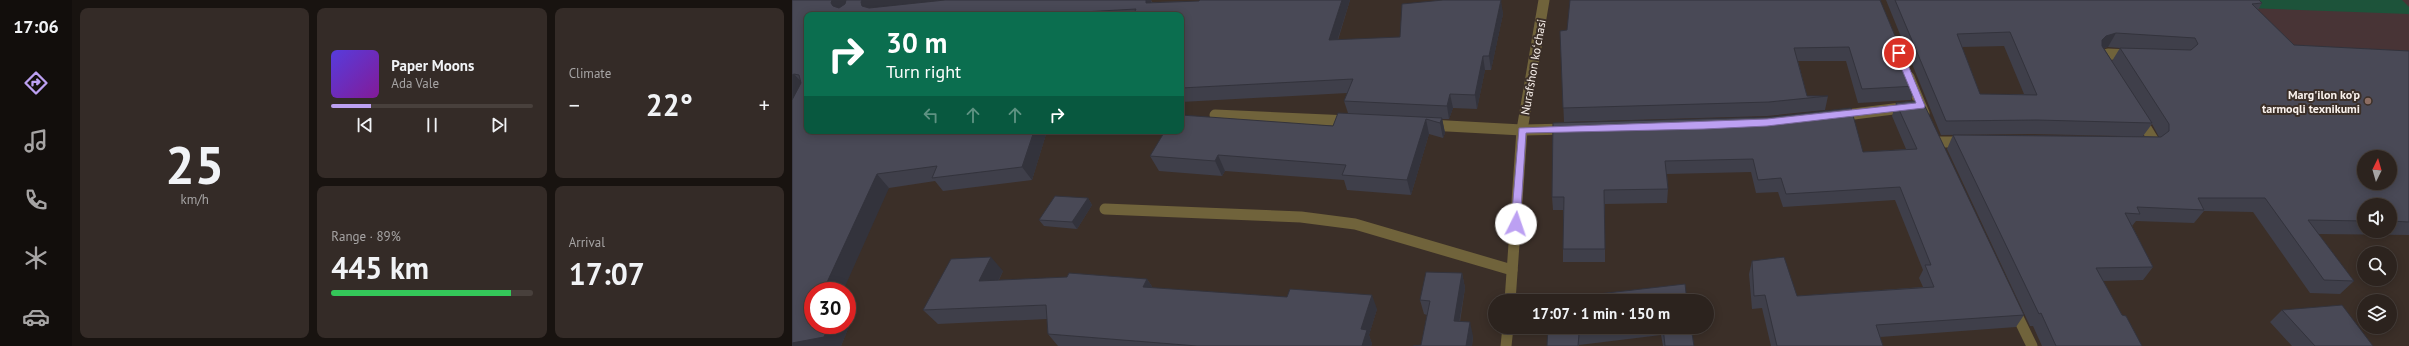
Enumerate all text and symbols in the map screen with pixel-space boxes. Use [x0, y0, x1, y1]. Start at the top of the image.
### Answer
text: 17:06 [13, 15, 59, 38]
street label: Nurafshon koʻchasi [1517, 18, 1549, 116]
text: 30 m [886, 24, 947, 61]
icon: right [820, 28, 872, 80]
pin [1882, 36, 1916, 70]
icon: arrive [1888, 42, 1910, 64]
text: Paper Moons [391, 56, 474, 75]
text: Turn right [886, 60, 961, 83]
text: Climate [569, 65, 611, 82]
icon: directions [22, 69, 50, 97]
text: Ada Vale [391, 75, 439, 92]
text: 22° [646, 85, 693, 124]
place label: Marg'ilon ko'p tarmoqli texnikumi [2262, 87, 2361, 116]
text: − [569, 91, 580, 119]
text: + [759, 91, 770, 119]
marker: Marg'ilon ko'p tarmoqli texnikumi [2363, 96, 2373, 106]
icon: left [920, 104, 942, 126]
icon: ahead [962, 104, 984, 126]
icon: ahead [1004, 104, 1026, 126]
icon: right [1046, 104, 1068, 126]
icon: previous [354, 114, 376, 136]
icon: pause [421, 114, 443, 136]
icon: next [488, 114, 510, 136]
icon: music [22, 127, 50, 155]
text: 25 [165, 131, 224, 198]
north arrow [2357, 150, 2397, 190]
map controls [2357, 150, 2397, 334]
icon: phone [22, 186, 50, 214]
text: km/h [180, 191, 209, 208]
button: sound [2357, 198, 2397, 238]
position arrow [1495, 203, 1537, 245]
text: Range · 89% [331, 228, 401, 245]
text: Arrival [569, 234, 605, 251]
icon: climate [22, 244, 50, 272]
button: search [2357, 246, 2397, 286]
text: 445 km [331, 248, 429, 287]
text: 17:07 [569, 254, 645, 293]
speed limit sign: 30 [804, 282, 856, 334]
button: layers [2357, 294, 2397, 334]
icon: car [22, 303, 50, 331]
text: 17:07 · 1 min · 150 m [1532, 304, 1670, 323]

